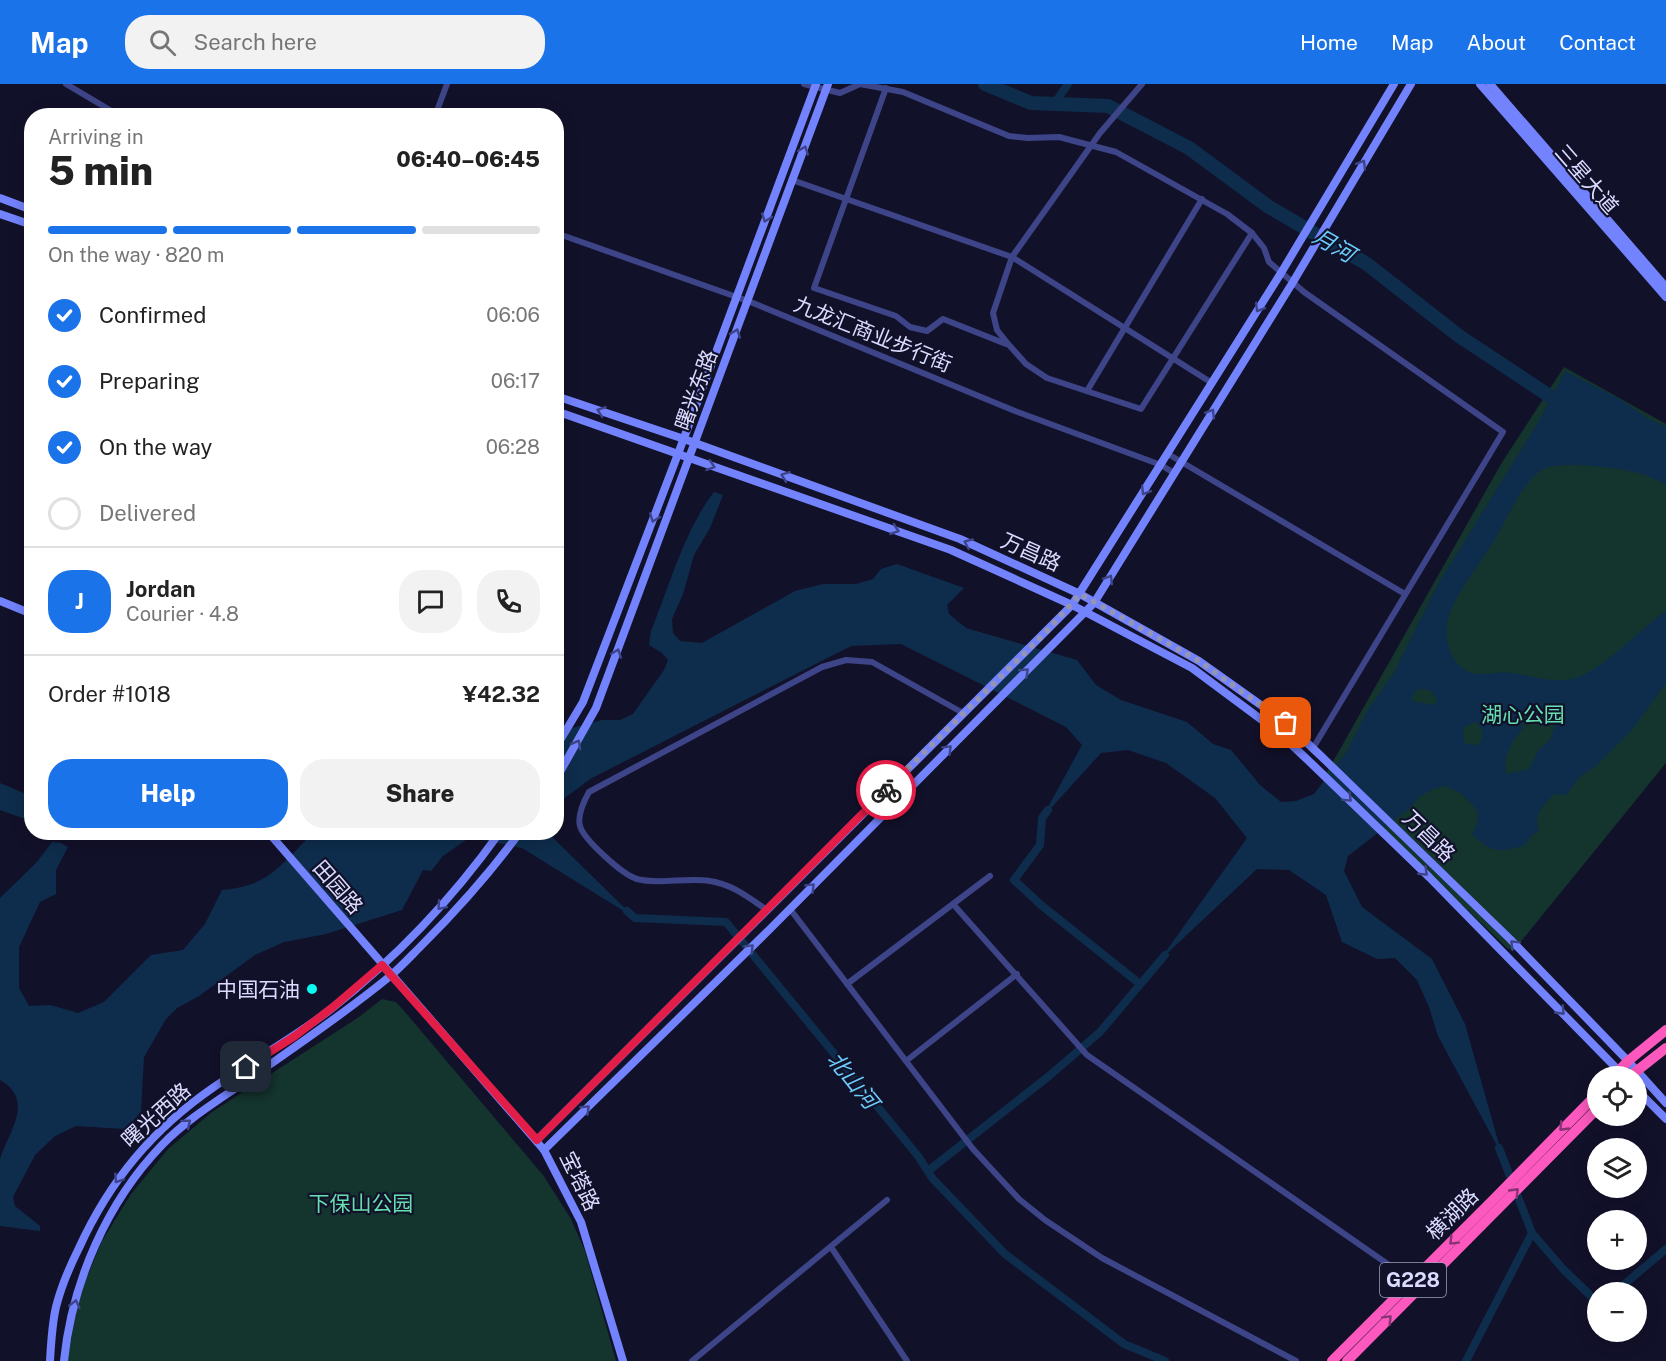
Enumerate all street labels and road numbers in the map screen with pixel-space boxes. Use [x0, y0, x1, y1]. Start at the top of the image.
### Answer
street label: 三星大道 [1550, 139, 1624, 219]
street label: 九龙汇商业步行街 [790, 291, 956, 377]
street label: 曙光东路 [670, 346, 722, 434]
street label: 万昌路 [997, 528, 1065, 576]
street label: 万昌路 [1398, 805, 1460, 867]
street label: 田园路 [308, 855, 368, 919]
street label: 曙光西路 [116, 1078, 196, 1152]
street label: 宝塔路 [555, 1147, 605, 1215]
street label: 横湖路 [1421, 1183, 1483, 1245]
road number: G228 [1380, 1263, 1446, 1297]

